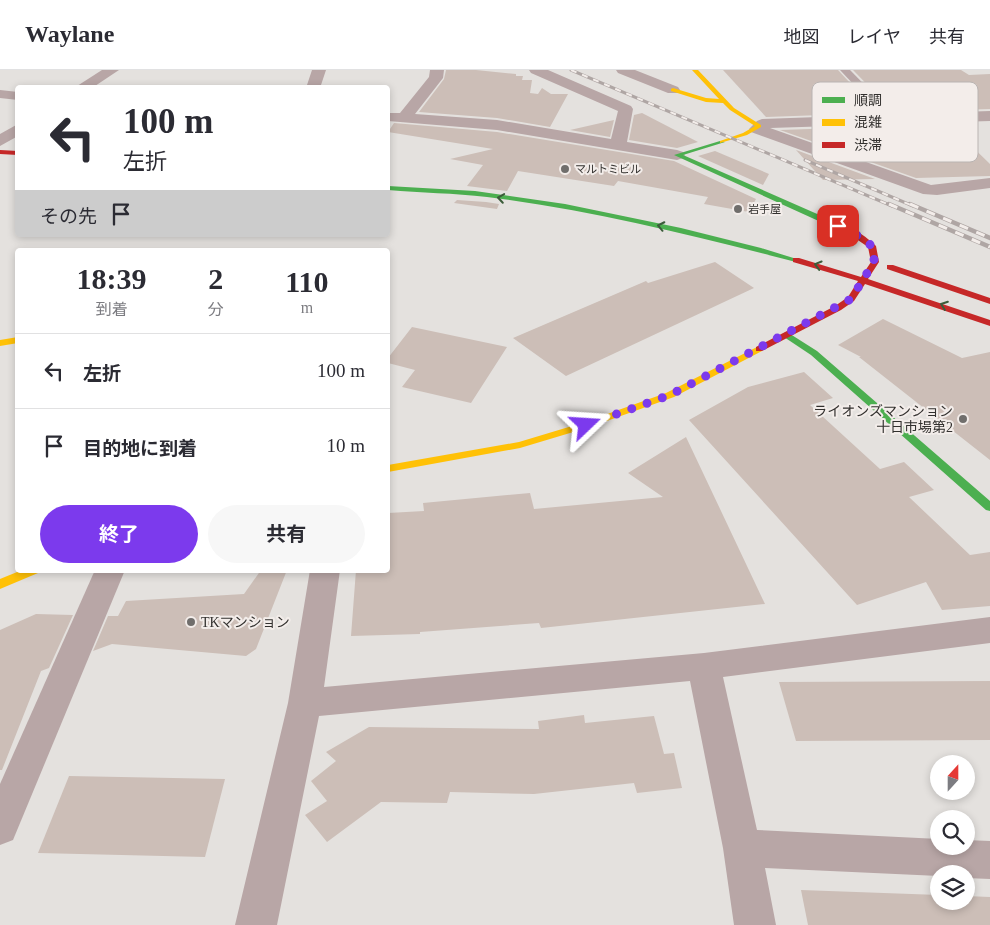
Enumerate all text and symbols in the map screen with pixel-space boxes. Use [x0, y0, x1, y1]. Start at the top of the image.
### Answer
text: Waylane [25, 21, 114, 47]
text: 地図 [784, 27, 820, 47]
text: レイヤ [848, 27, 901, 47]
text: 共有 [929, 27, 965, 47]
legend [812, 82, 978, 162]
text: 順調 [854, 93, 882, 108]
text: 100 m [123, 102, 213, 141]
icon: left [40, 105, 105, 170]
text: 混雑 [854, 114, 882, 130]
text: 渋滞 [854, 138, 882, 153]
text: 左折 [123, 149, 167, 174]
marker: マルトミビル [559, 163, 571, 175]
place label: マルトミビル [575, 163, 641, 175]
one-way arrow [496, 193, 504, 204]
icon: arrive [107, 200, 135, 228]
marker: 岩手屋 [732, 203, 744, 215]
place label: 岩手屋 [748, 203, 781, 215]
pin [817, 205, 859, 247]
text: その先 [40, 206, 97, 227]
icon: arrive [824, 212, 852, 240]
one-way arrow [656, 221, 665, 232]
one-way arrow [815, 261, 823, 271]
text: 18:39 [76, 262, 146, 295]
text: 2 [208, 262, 223, 295]
text: 110 [285, 265, 329, 298]
text: m [301, 299, 313, 316]
text: 到着 [95, 301, 127, 318]
text: 分 [208, 301, 224, 318]
one-way arrow [941, 301, 949, 311]
icon: left [40, 357, 68, 385]
text: 100 m [317, 360, 365, 381]
text: 左折 [83, 363, 121, 384]
position arrow [559, 398, 611, 450]
place label: ライオンズマンション 十日市場第2 [813, 403, 953, 435]
marker: ライオンズマンション 十日市場第2 [957, 413, 969, 425]
icon: arrive [40, 432, 68, 460]
text: 10 m [326, 435, 365, 456]
text: 目的地に到着 [83, 438, 197, 459]
button: 終了 [40, 505, 198, 563]
button: 共有 [208, 505, 365, 563]
place label: TKマンション [201, 615, 290, 630]
marker: TKマンション [185, 616, 197, 628]
north arrow [930, 755, 975, 800]
map controls [930, 755, 975, 910]
button: search [930, 810, 975, 855]
button: layers [930, 865, 975, 910]

